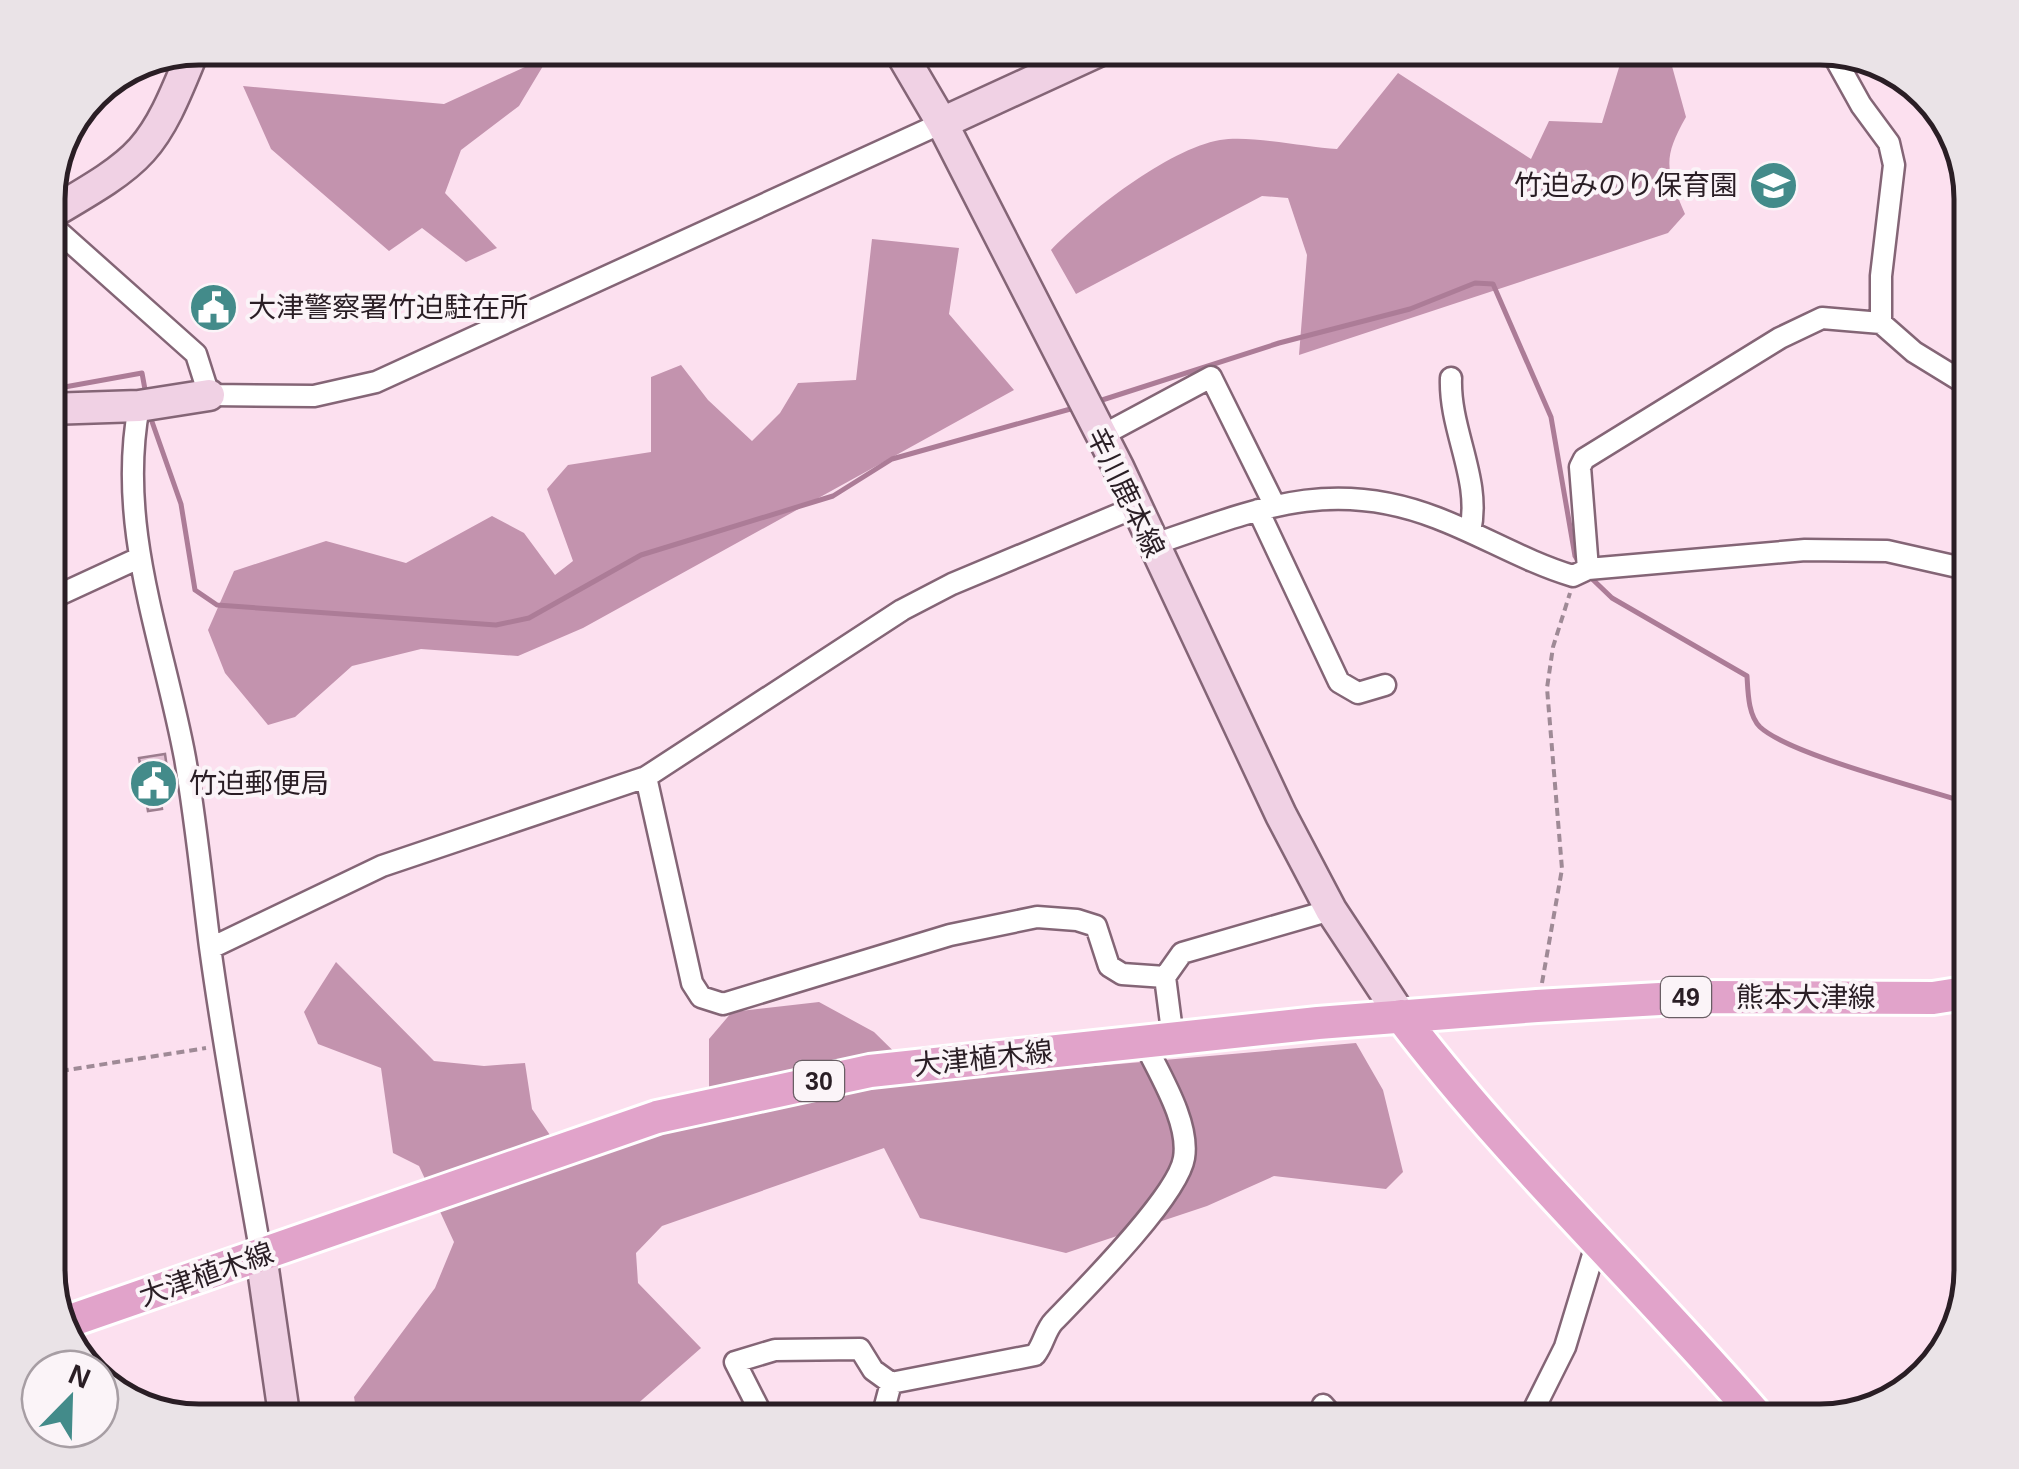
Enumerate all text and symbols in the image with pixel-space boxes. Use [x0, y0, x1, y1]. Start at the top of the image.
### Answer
school or university icon: 竹迫みのり保育園 [1747, 159, 1799, 211]
place label: 竹迫みのり保育園 [1514, 170, 1738, 201]
public building icon: 大津警察署竹迫駐在所 [187, 281, 239, 333]
place label: 大津警察署竹迫駐在所 [248, 292, 528, 323]
street label: 辛川鹿本線 [1081, 423, 1170, 562]
public building icon: 竹迫郵便局 [128, 757, 180, 809]
place label: 竹迫郵便局 [189, 768, 329, 799]
road number: 49 [1661, 977, 1711, 1017]
street label: 熊本大津線 [1736, 982, 1876, 1013]
street label: 大津植木線 [912, 1036, 1054, 1081]
road number: 30 [794, 1061, 844, 1101]
street label: 大津植木線 [135, 1237, 277, 1312]
north arrow [20, 1349, 120, 1449]
text: N [64, 1358, 95, 1395]

